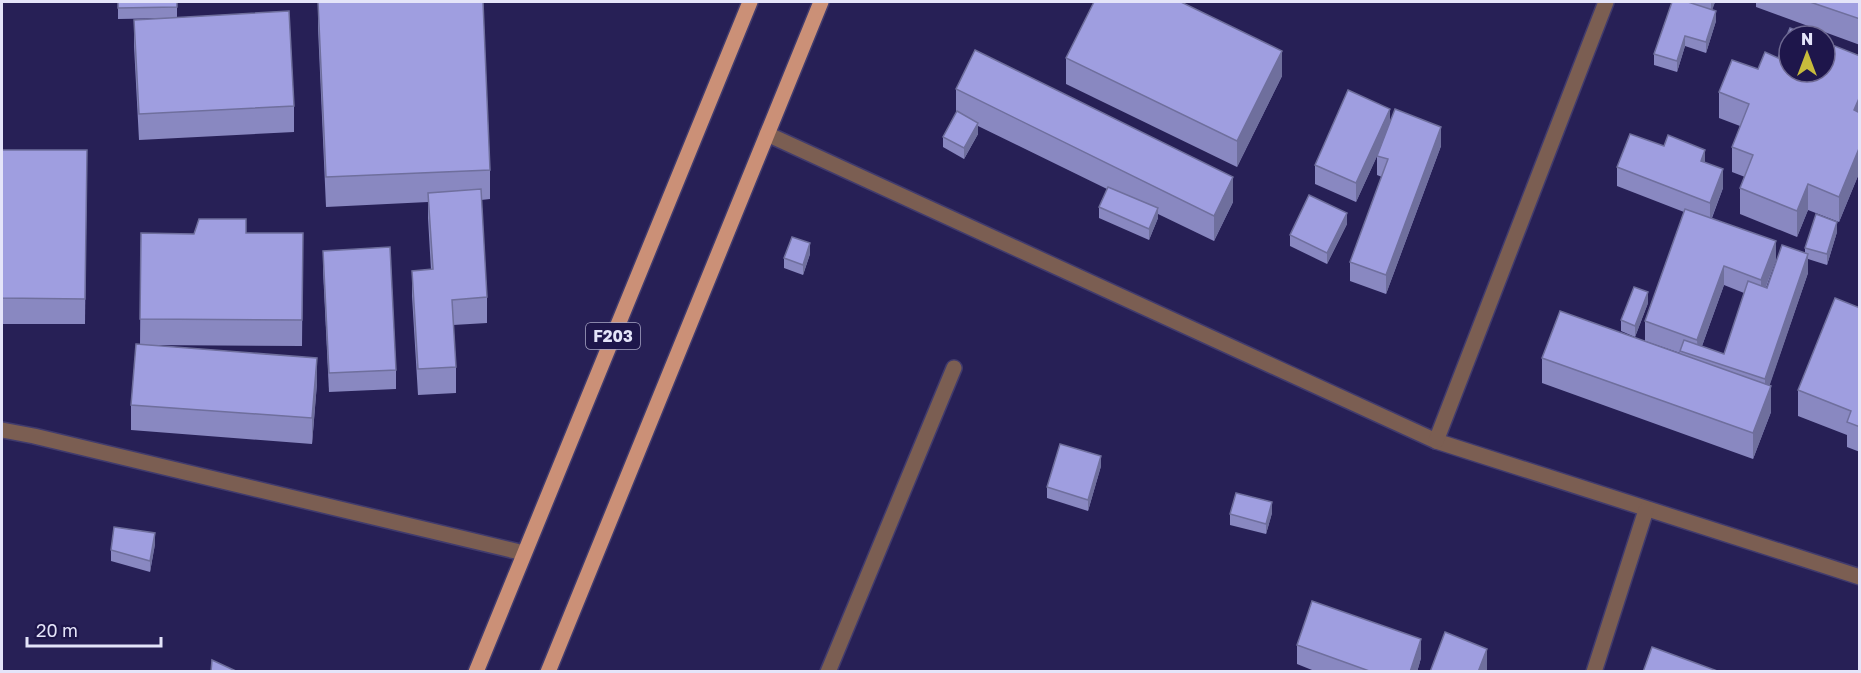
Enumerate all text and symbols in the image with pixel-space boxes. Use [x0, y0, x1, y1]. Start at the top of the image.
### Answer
north arrow [1777, 24, 1837, 84]
text: N [1801, 29, 1813, 49]
road number: F203 [586, 323, 640, 349]
scale bar [27, 610, 160, 648]
text: 20 m [36, 619, 78, 641]

